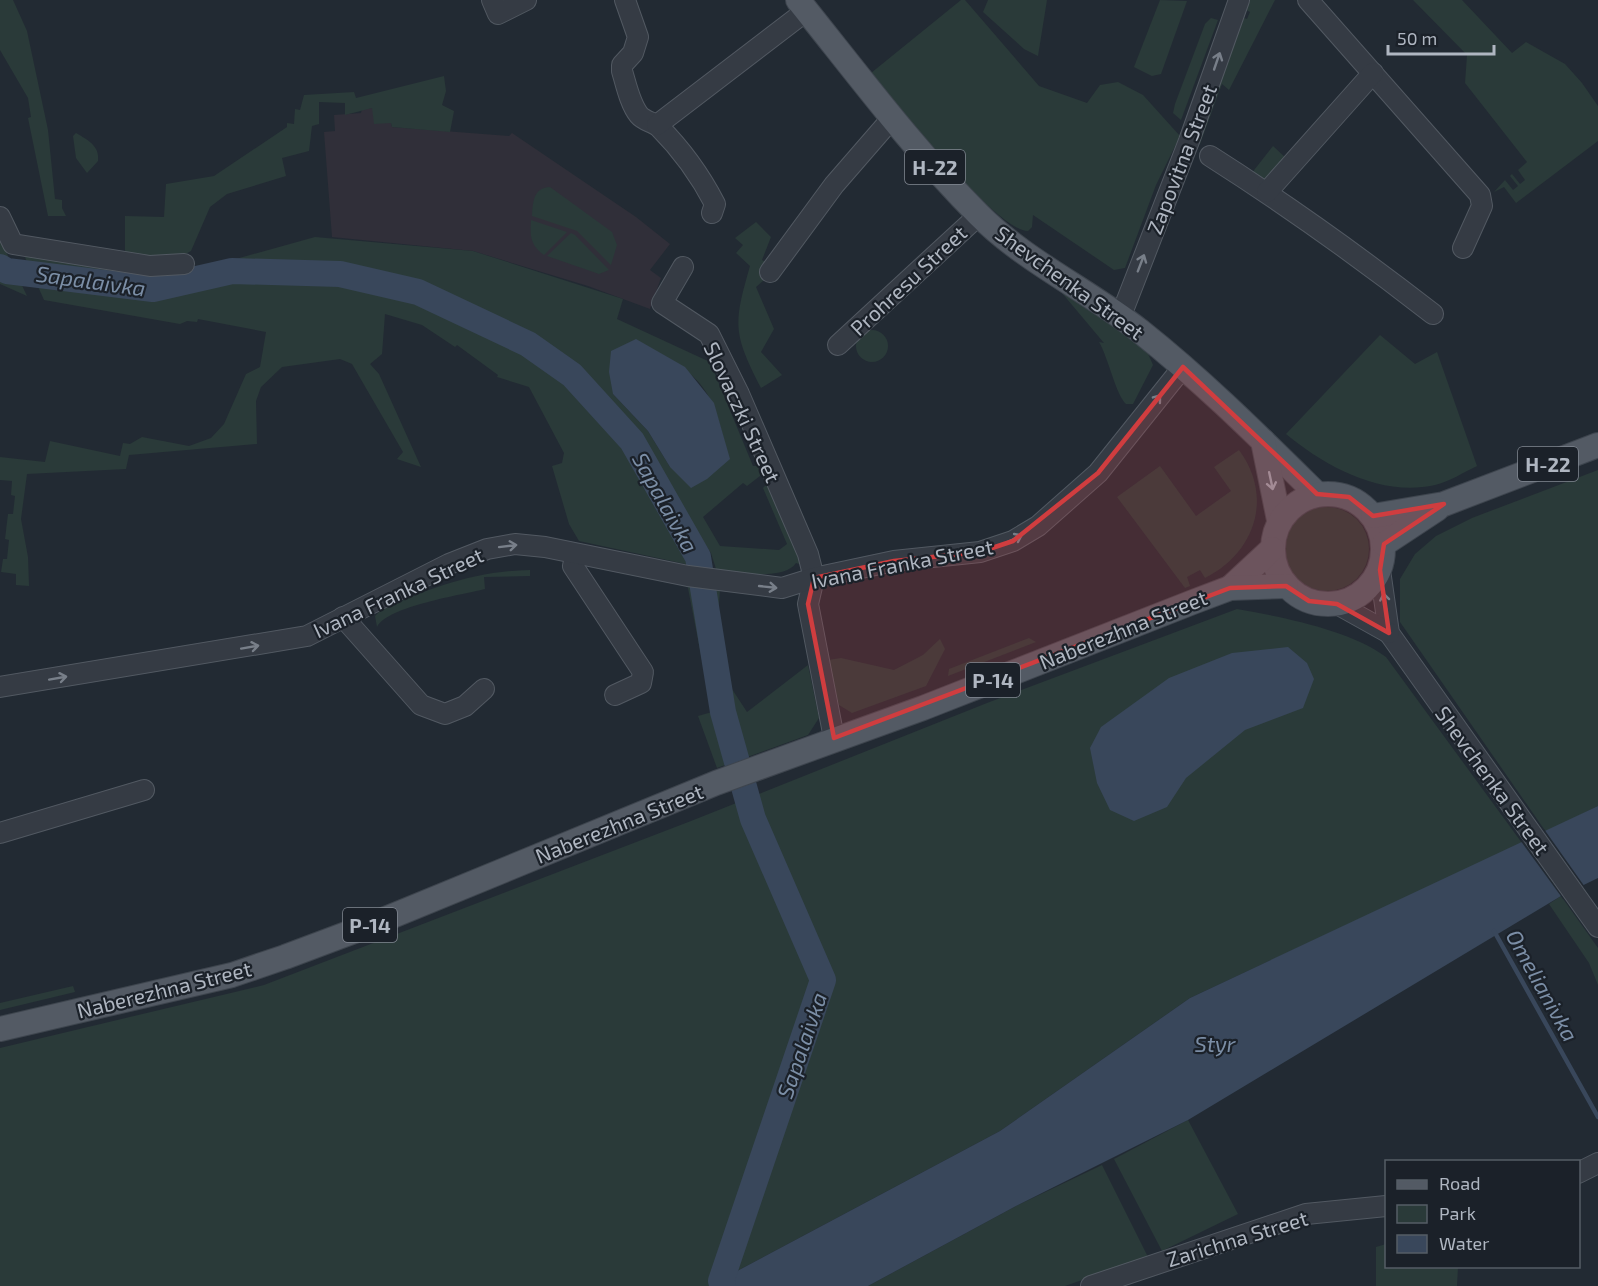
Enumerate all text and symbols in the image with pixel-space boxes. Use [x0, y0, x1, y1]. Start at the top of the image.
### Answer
scale bar [1388, 18, 1494, 56]
text: 50 m [1397, 27, 1437, 49]
one-way arrow [1213, 52, 1224, 71]
street label: Zapovitna Street [1141, 81, 1221, 237]
road number: Н-22 [905, 150, 965, 184]
street label: Prohresu Street [845, 220, 971, 340]
street label: Shevchenka Street [991, 220, 1149, 344]
one-way arrow [1136, 254, 1147, 273]
water label: Sapalaivka [35, 259, 147, 301]
street label: Slovaczki Street [699, 338, 787, 486]
one-way arrow [1148, 394, 1161, 410]
water label: Sapalaivka [628, 447, 704, 557]
road number: Н-22 [1518, 447, 1578, 481]
one-way arrow [1266, 470, 1277, 490]
street label: Ivana Franka Street [809, 533, 995, 593]
one-way arrow [1005, 533, 1023, 544]
one-way arrow [497, 540, 517, 551]
street label: Ivana Franka Street [309, 542, 487, 642]
one-way arrow [758, 582, 777, 593]
street label: Naberezhna Street [1035, 584, 1211, 674]
one-way arrow [1379, 592, 1390, 612]
one-way arrow [240, 641, 260, 652]
road number: Р-14 [966, 663, 1020, 697]
one-way arrow [47, 672, 67, 683]
street label: Shevchenka Street [1431, 701, 1555, 859]
street label: Naberezhna Street [531, 778, 707, 868]
road number: Р-14 [343, 908, 397, 942]
water label: Omelianivka [1502, 925, 1584, 1045]
street label: Naberezhna Street [74, 955, 254, 1023]
water label: Sapalaivka [771, 989, 831, 1101]
water label: Styr [1194, 1030, 1237, 1057]
legend [1385, 1160, 1580, 1268]
text: Road [1439, 1172, 1480, 1194]
text: Park [1439, 1202, 1476, 1224]
street label: Zarichna Street [1163, 1205, 1311, 1271]
text: Water [1439, 1232, 1489, 1254]

